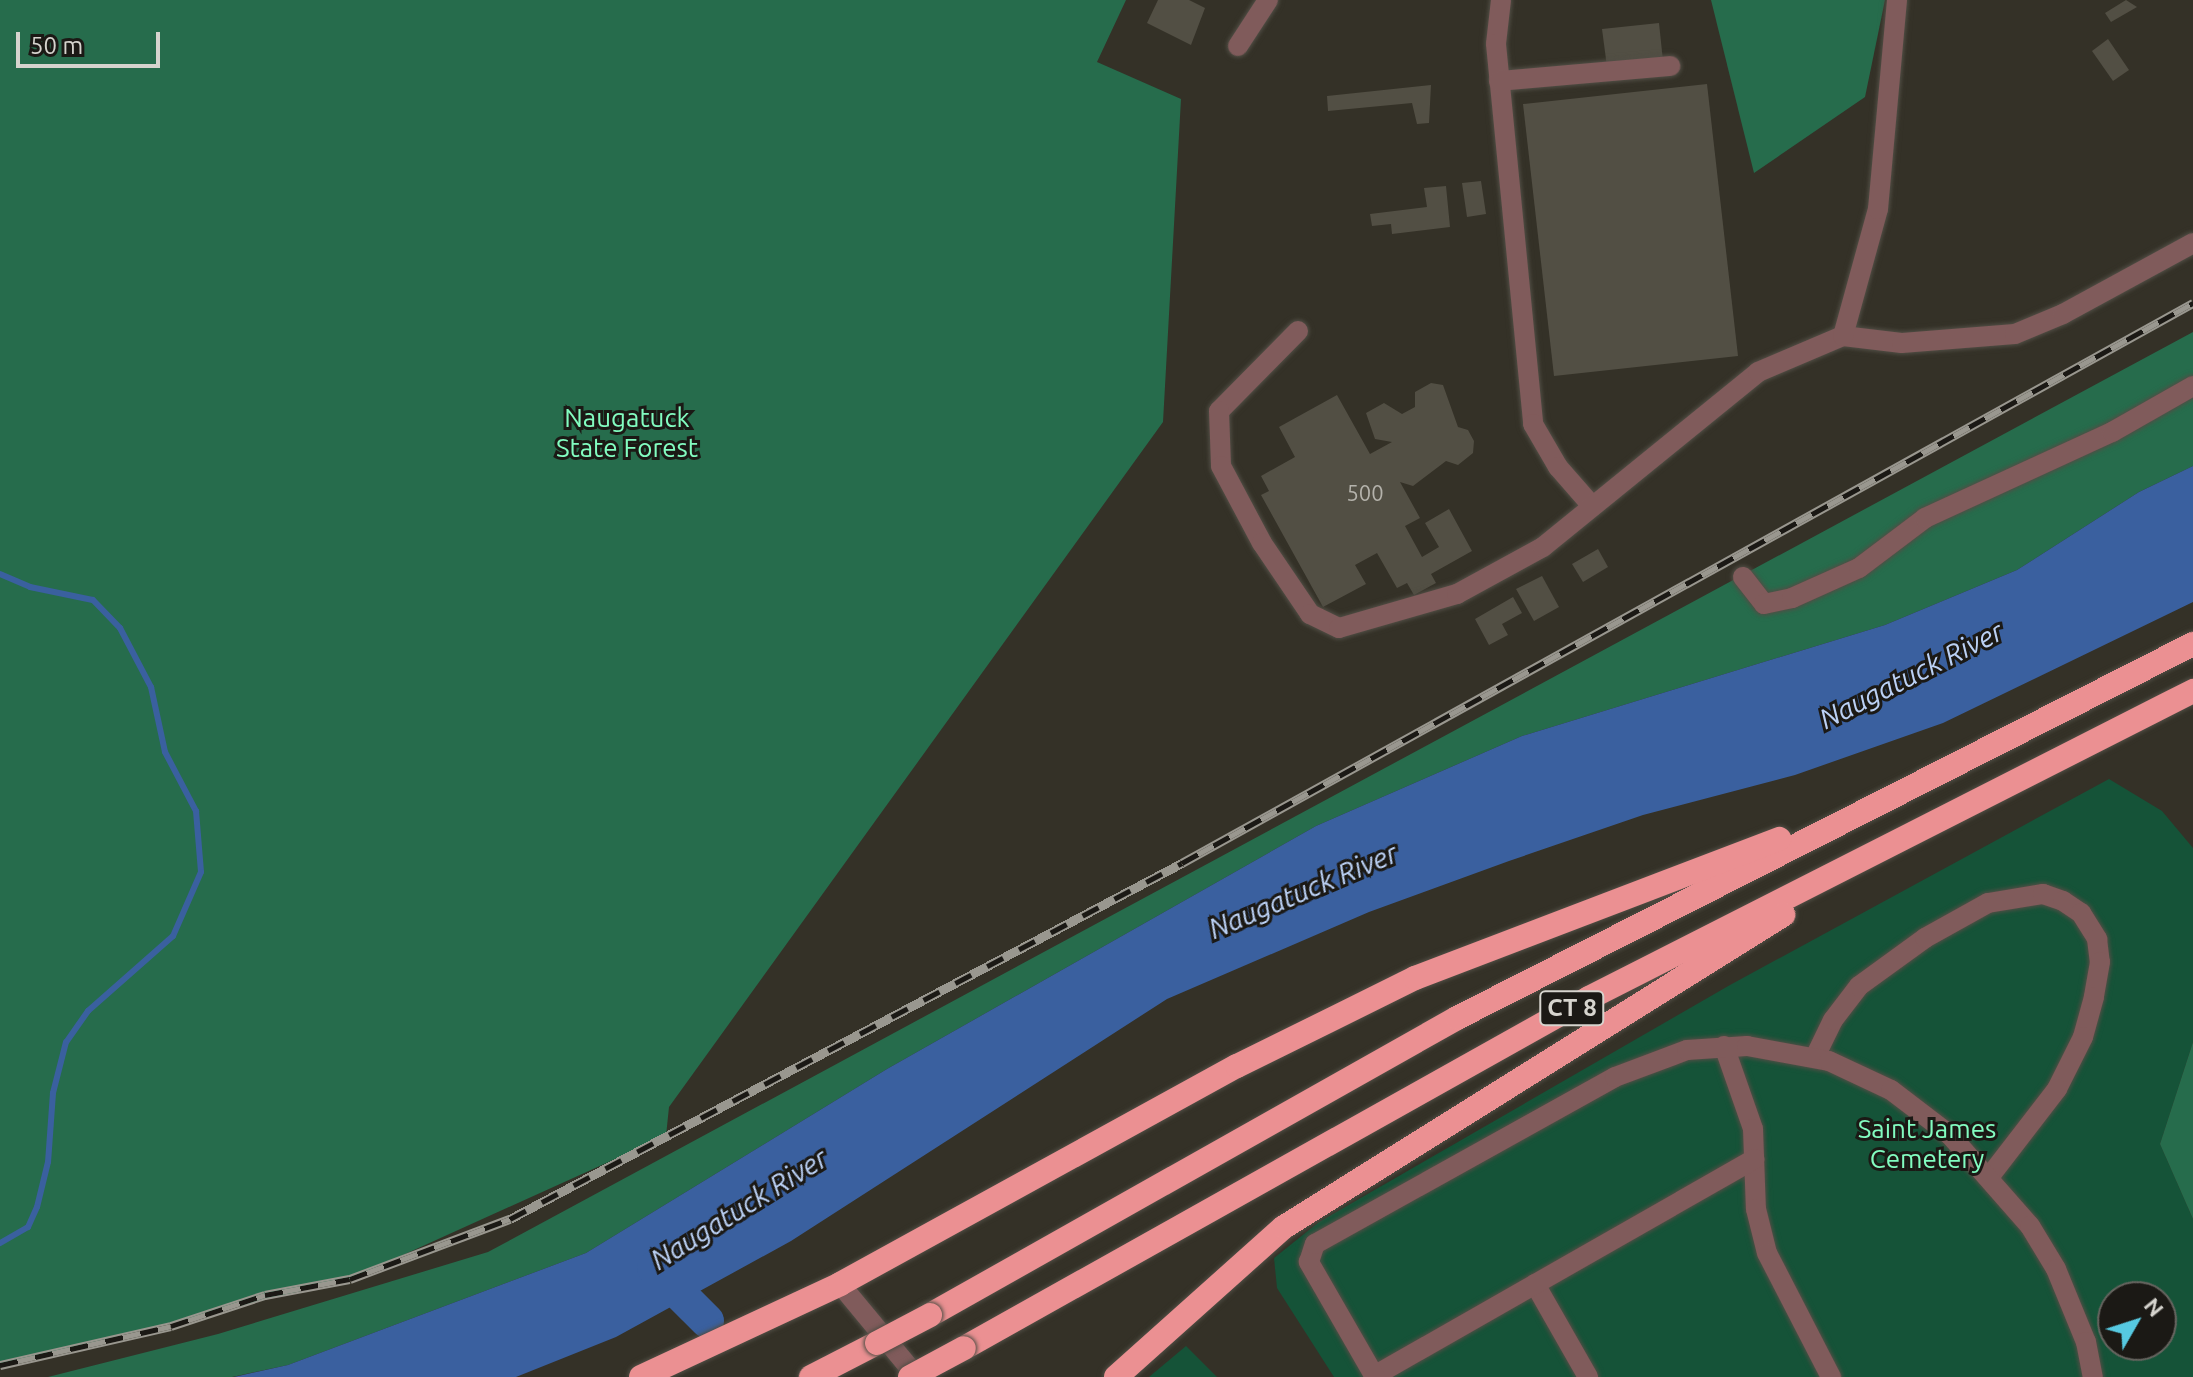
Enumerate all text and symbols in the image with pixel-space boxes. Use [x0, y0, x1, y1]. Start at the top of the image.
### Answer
scale bar [20, 16, 164, 66]
text: 50 m [30, 32, 83, 59]
park label: Naugatuck State Forest [556, 402, 698, 464]
house number: 500 [1346, 480, 1384, 506]
water label: Naugatuck River [1813, 614, 2009, 736]
water label: Naugatuck River [1203, 836, 1403, 946]
road number: CT 8 [1538, 988, 1606, 1028]
park label: Saint James Cemetery [1858, 1113, 1996, 1174]
water label: Naugatuck River [644, 1141, 834, 1277]
north arrow [2097, 1281, 2177, 1361]
text: N [2140, 1293, 2169, 1321]

